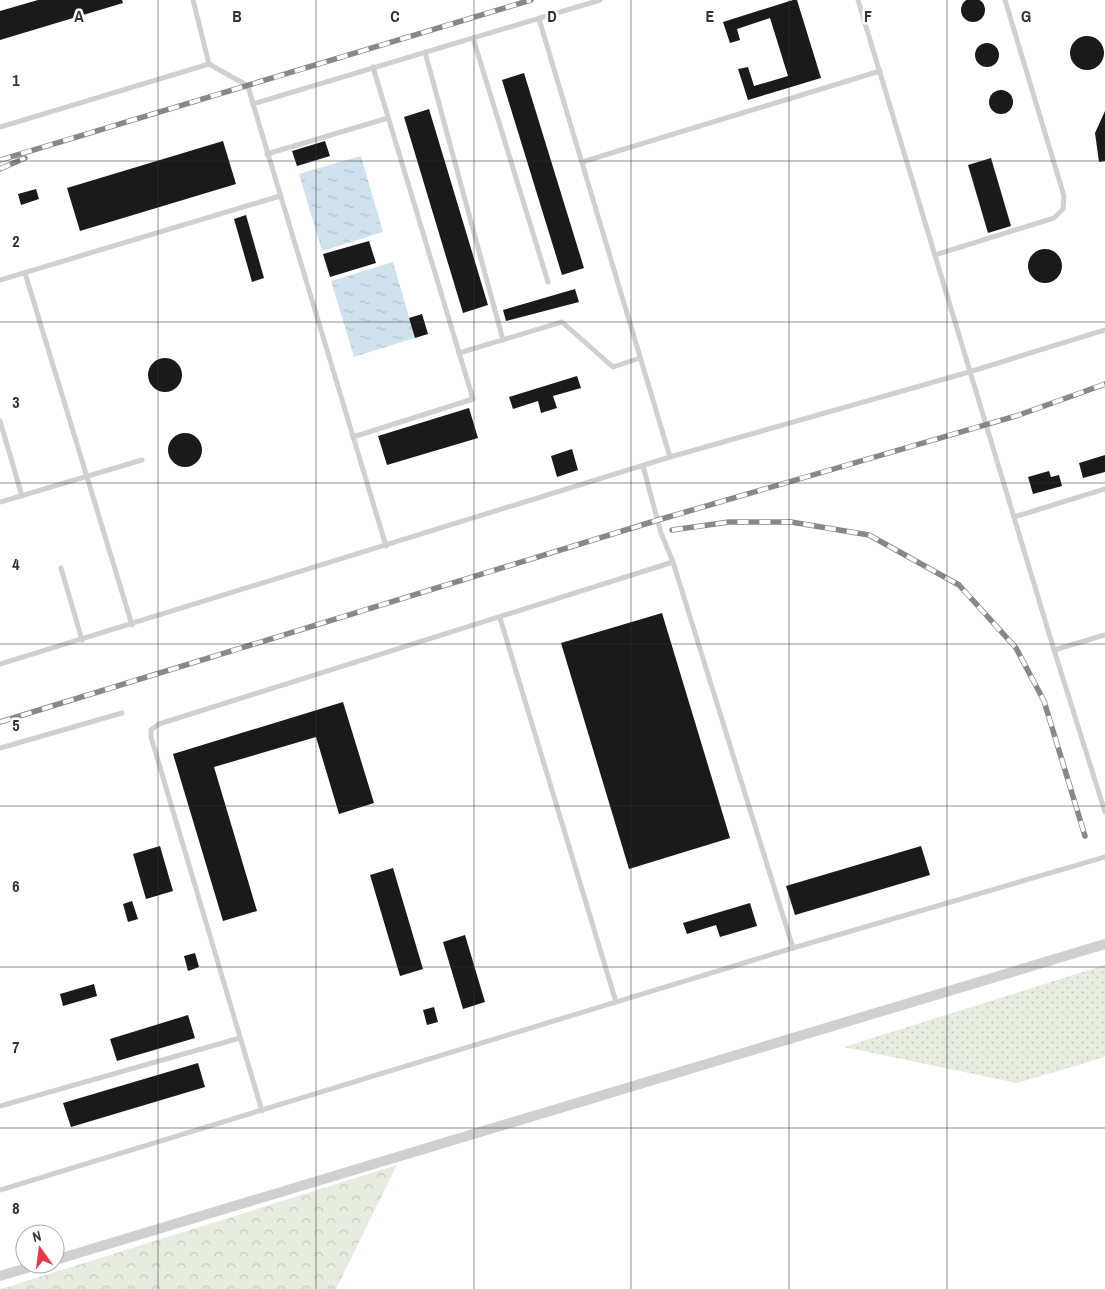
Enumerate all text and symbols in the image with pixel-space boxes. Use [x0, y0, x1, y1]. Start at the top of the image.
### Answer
text: A [74, 5, 84, 27]
text: B [232, 5, 242, 27]
text: C [390, 5, 400, 27]
text: D [547, 5, 557, 27]
text: E [706, 5, 715, 27]
text: F [864, 5, 872, 27]
text: G [1021, 5, 1031, 27]
text: 1 [12, 69, 20, 91]
text: 2 [12, 230, 20, 252]
text: 3 [12, 391, 20, 413]
text: 4 [12, 553, 20, 575]
text: 5 [12, 714, 20, 736]
text: 6 [12, 875, 20, 897]
text: 7 [12, 1036, 20, 1058]
text: 8 [12, 1197, 20, 1219]
north arrow [15, 1224, 65, 1274]
text: N [31, 1227, 43, 1246]

